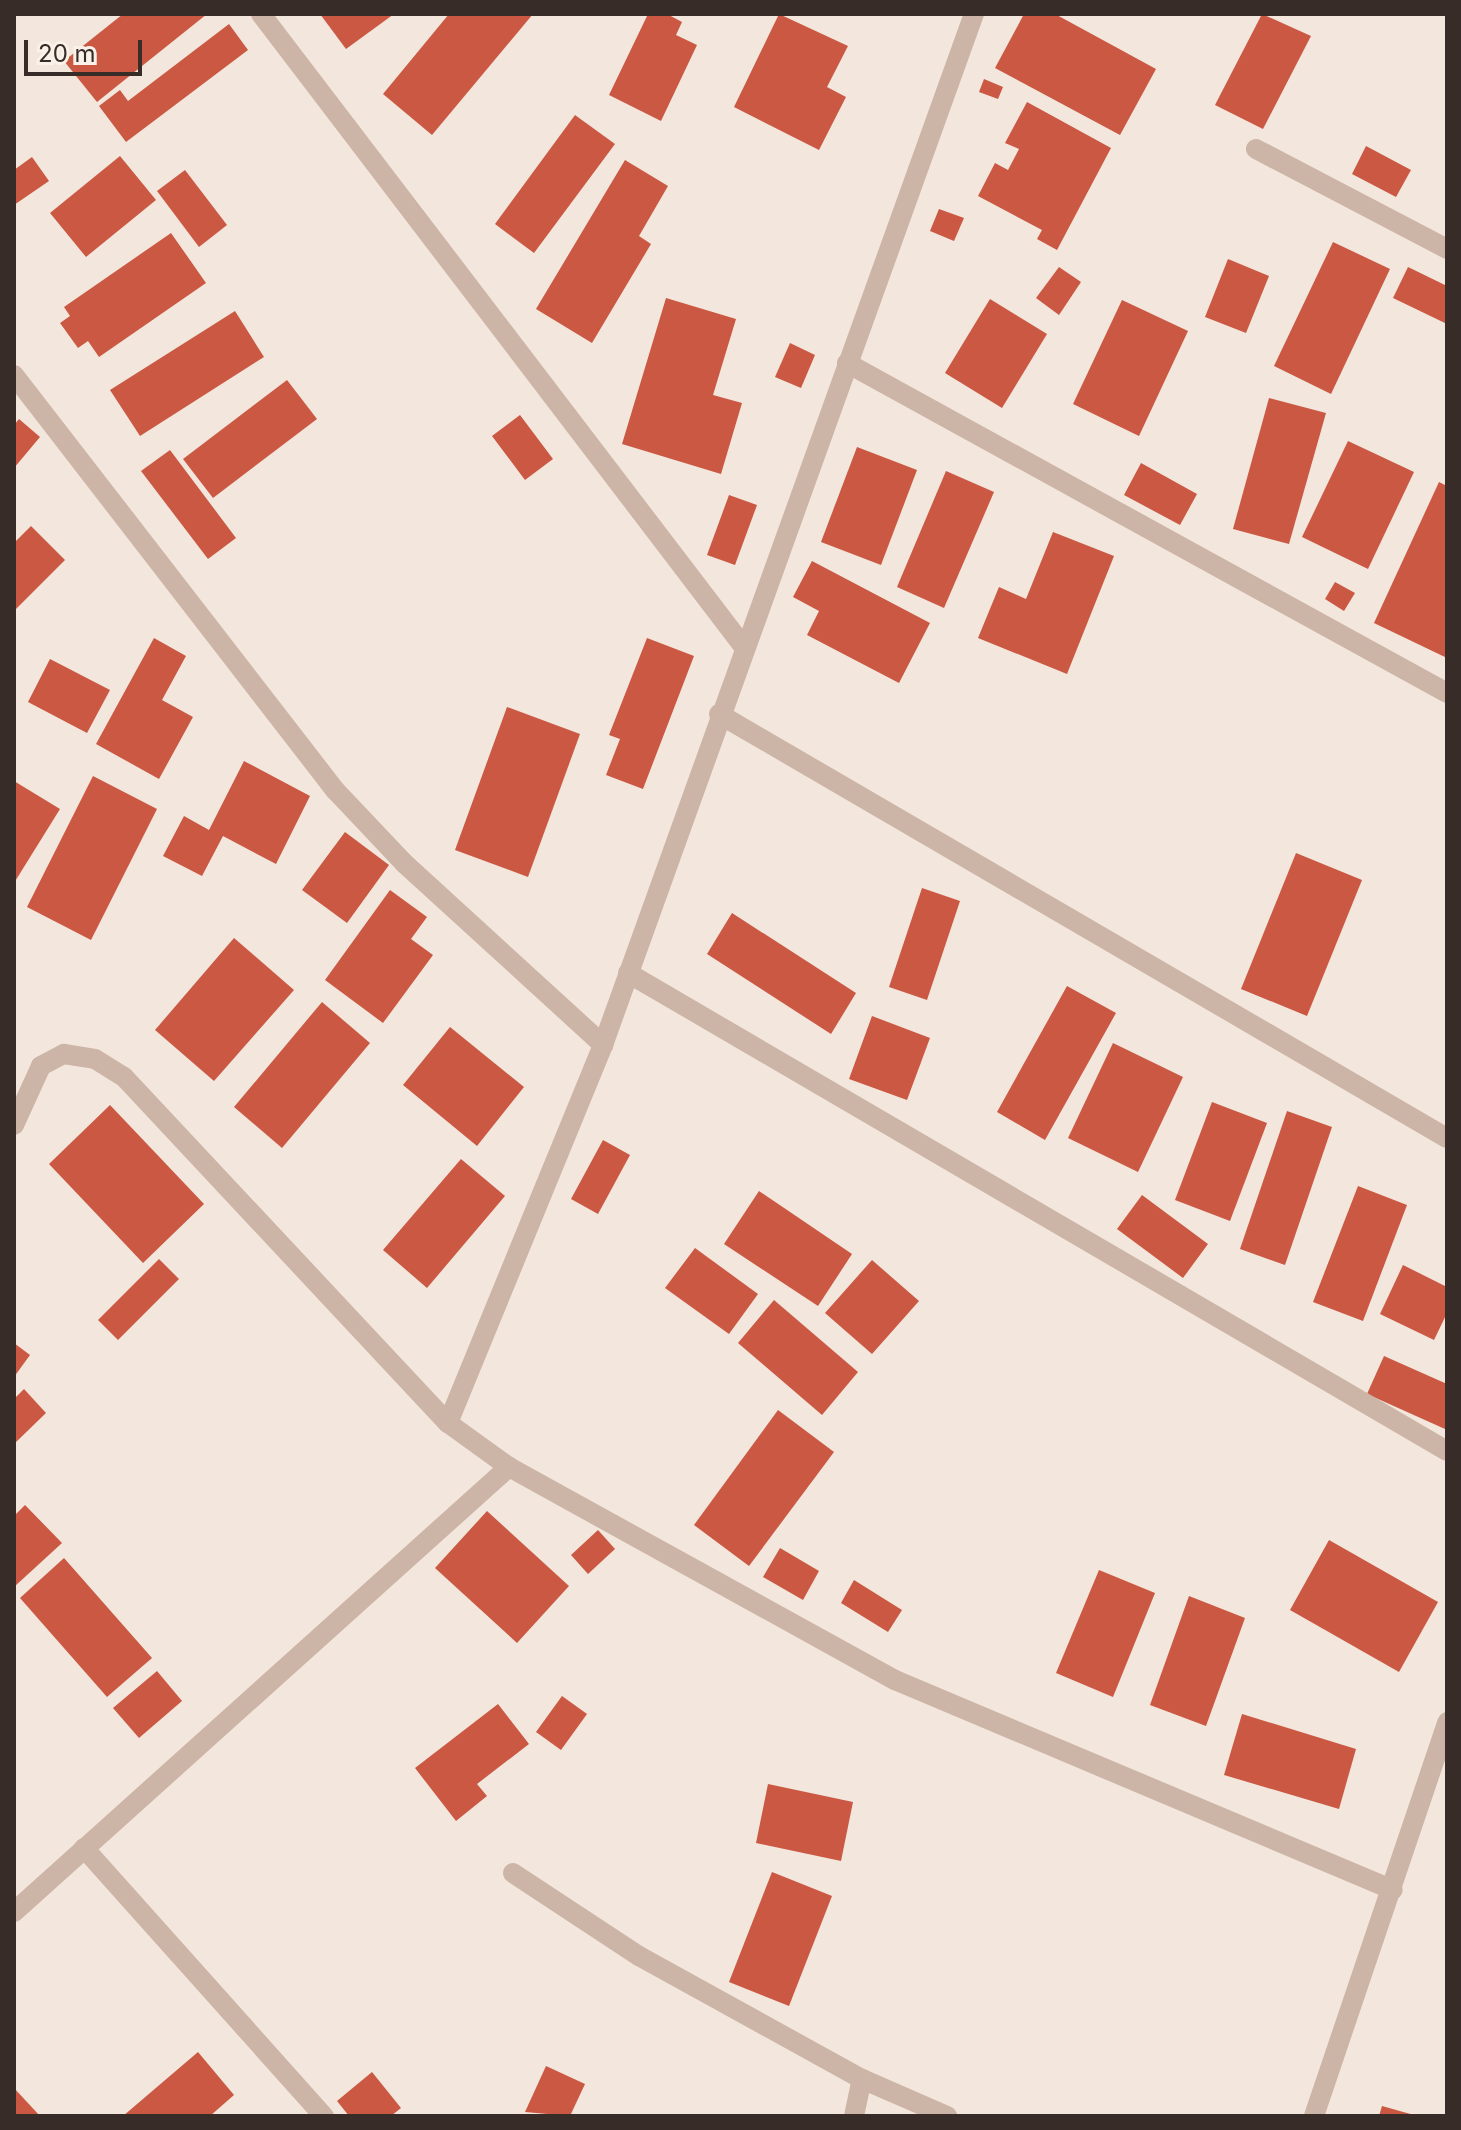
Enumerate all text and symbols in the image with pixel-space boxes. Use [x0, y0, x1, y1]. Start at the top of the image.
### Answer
scale bar [28, 24, 146, 74]
text: 20 m [38, 39, 96, 68]

